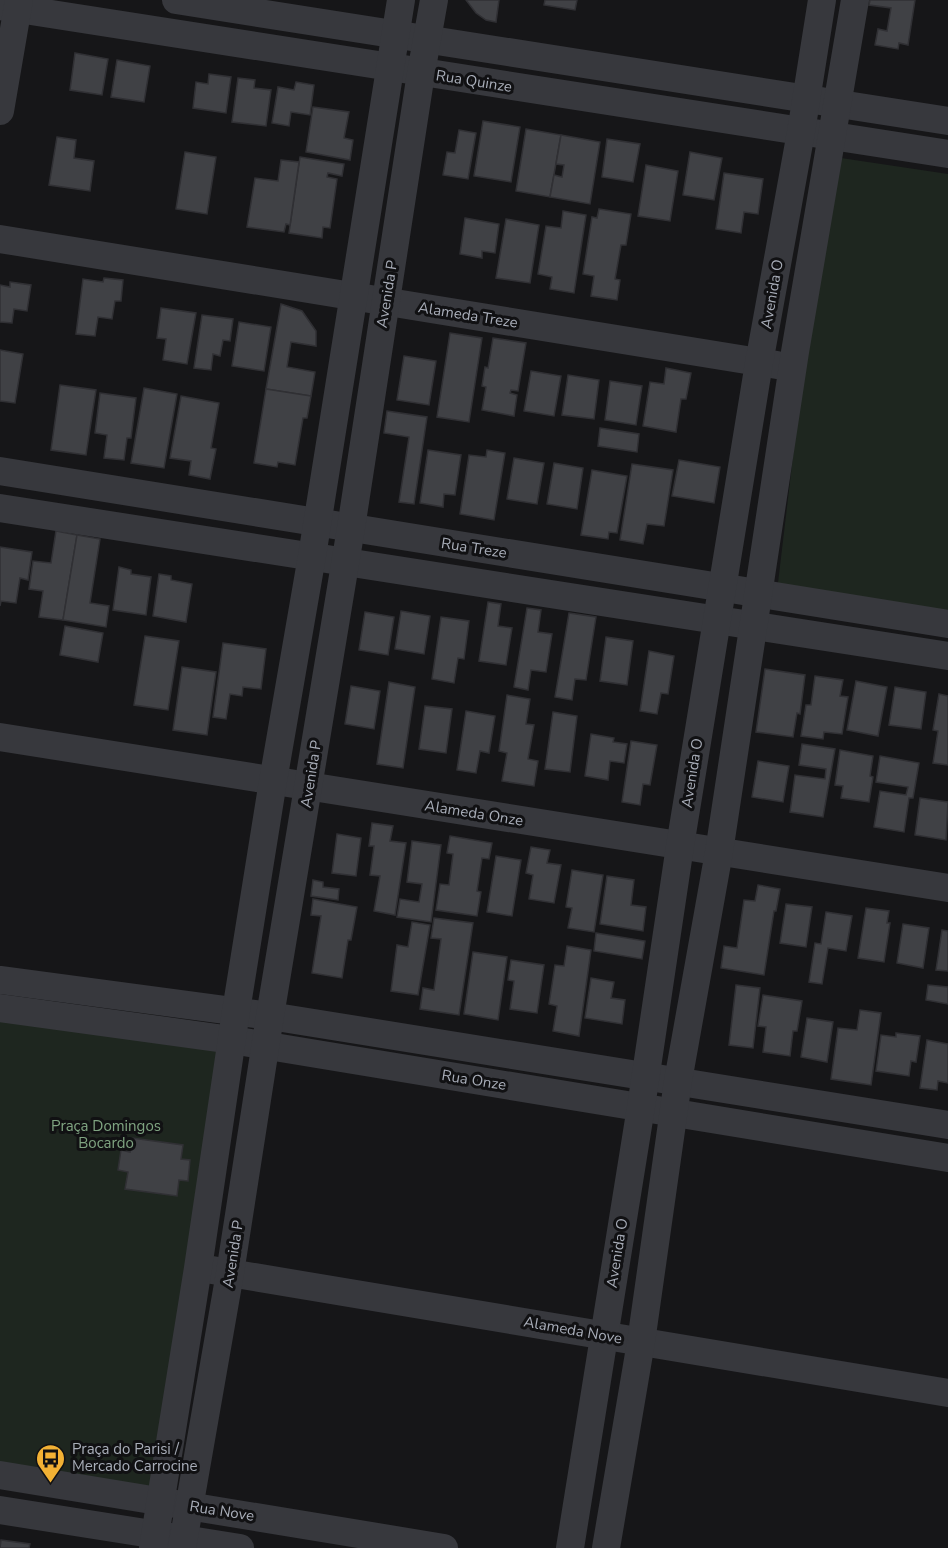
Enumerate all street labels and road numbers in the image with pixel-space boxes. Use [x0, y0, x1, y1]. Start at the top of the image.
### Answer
street label: Rua Quinze [434, 65, 514, 97]
street label: Avenida P [372, 258, 402, 329]
street label: Avenida O [756, 258, 788, 330]
street label: Alameda Treze [417, 297, 519, 333]
street label: Rua Treze [440, 533, 508, 563]
street label: Avenida O [677, 737, 707, 809]
street label: Avenida P [296, 738, 326, 809]
street label: Alameda Onze [423, 795, 525, 831]
street label: Rua Onze [440, 1065, 508, 1095]
street label: Avenida O [602, 1217, 632, 1289]
street label: Avenida P [218, 1218, 248, 1289]
street label: Alameda Nove [522, 1312, 624, 1349]
street label: Rua Nove [188, 1496, 256, 1526]

